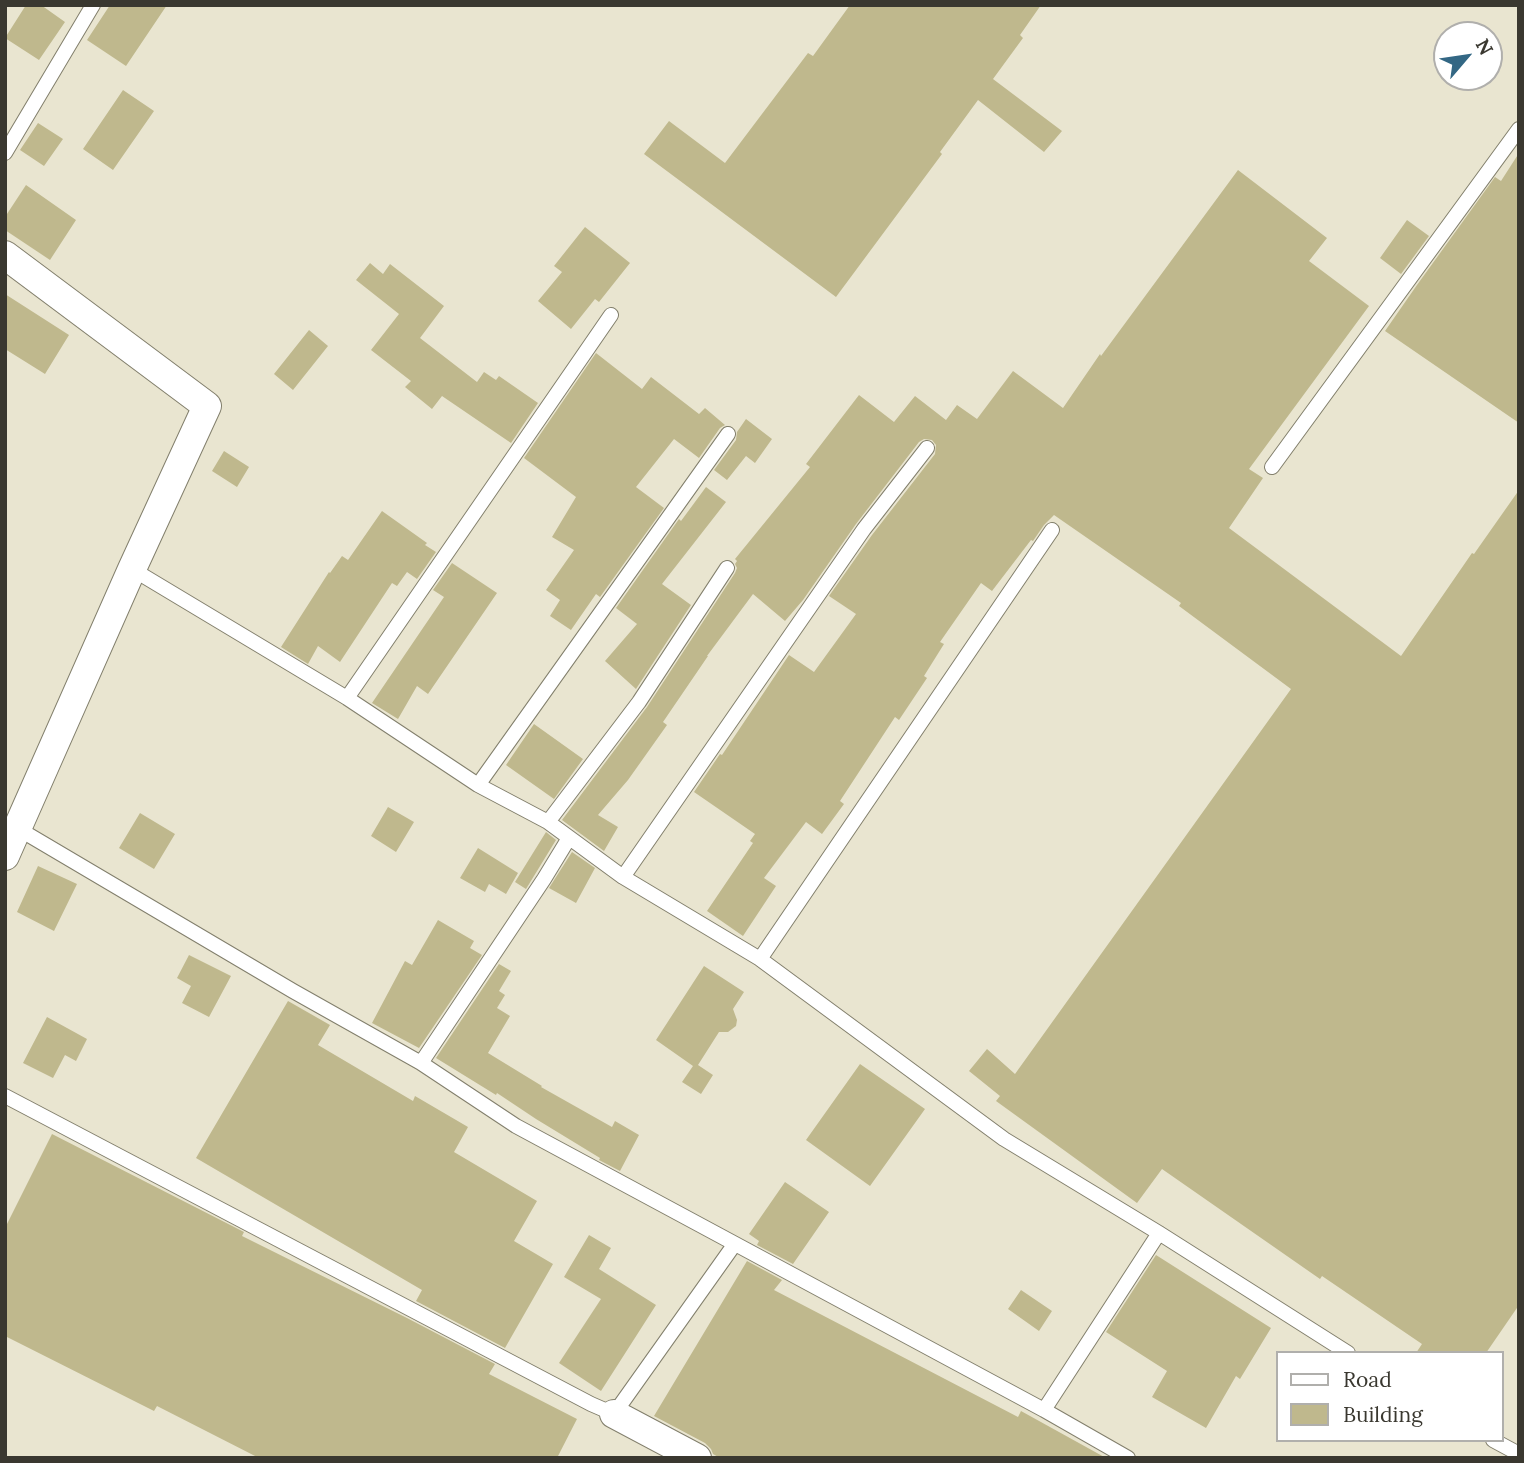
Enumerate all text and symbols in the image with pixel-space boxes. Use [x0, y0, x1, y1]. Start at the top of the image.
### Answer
north arrow [1433, 21, 1503, 91]
text: N [1471, 35, 1499, 59]
legend [1276, 1351, 1503, 1442]
text: Road [1343, 1366, 1392, 1393]
text: Building [1343, 1401, 1423, 1428]

